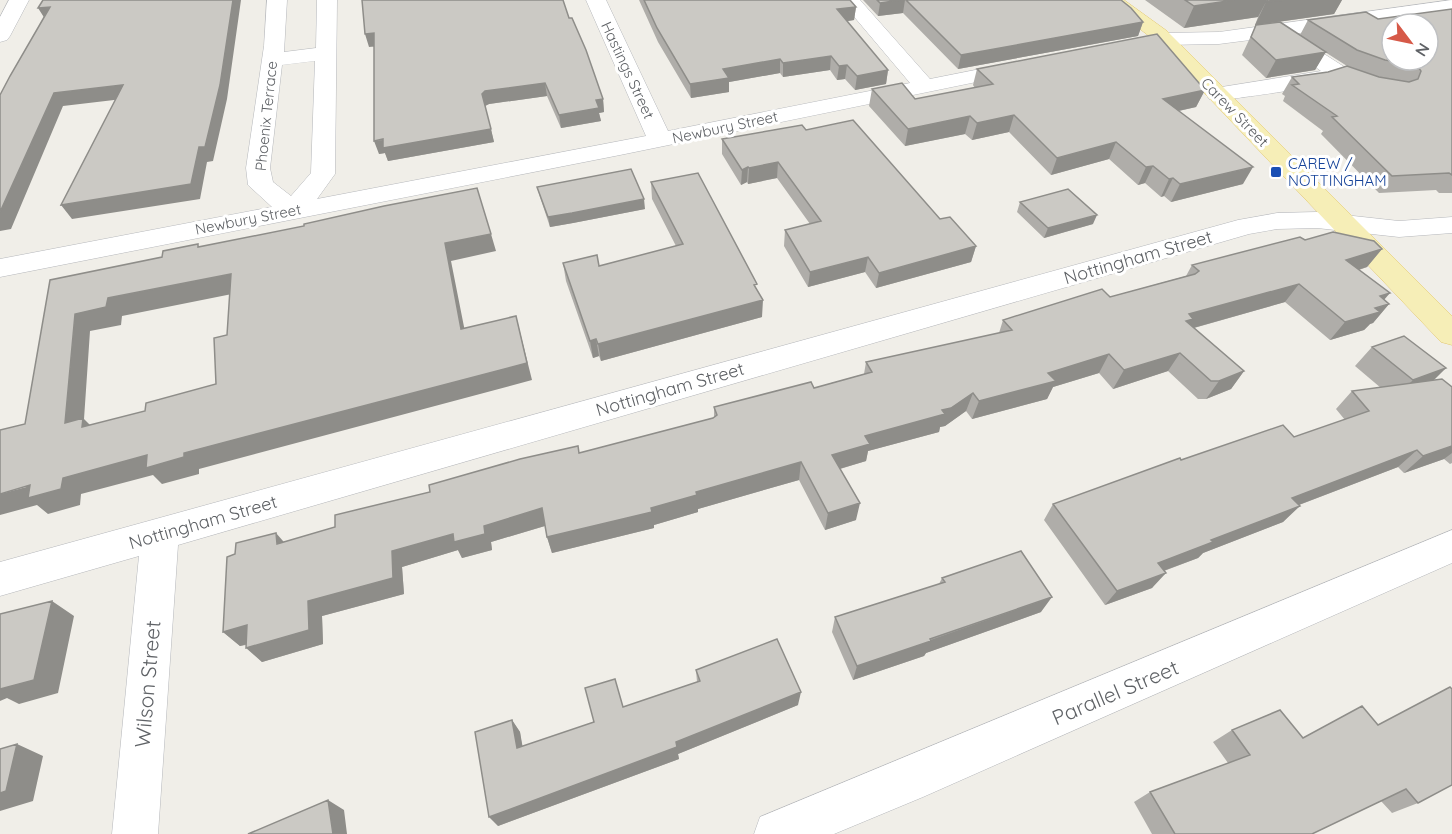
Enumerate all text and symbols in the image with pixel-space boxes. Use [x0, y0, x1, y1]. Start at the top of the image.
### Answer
north arrow [1380, 12, 1440, 72]
street label: Hastings Street [597, 18, 659, 122]
text: N [1411, 40, 1434, 60]
street label: Phoenix Terrace [251, 60, 281, 172]
street label: Carew Street [1197, 73, 1273, 151]
street label: Newbury Street [670, 107, 780, 147]
place label: CAREW / NOTTINGHAM [1288, 154, 1387, 190]
marker: CAREW / NOTTINGHAM [1269, 165, 1283, 179]
street label: Newbury Street [193, 199, 303, 239]
street label: Nottingham Street [1061, 225, 1215, 289]
street label: Nottingham Street [593, 357, 747, 421]
street label: Nottingham Street [126, 490, 280, 554]
street label: Wilson Street [128, 619, 166, 749]
street label: Parallel Street [1048, 654, 1182, 730]

